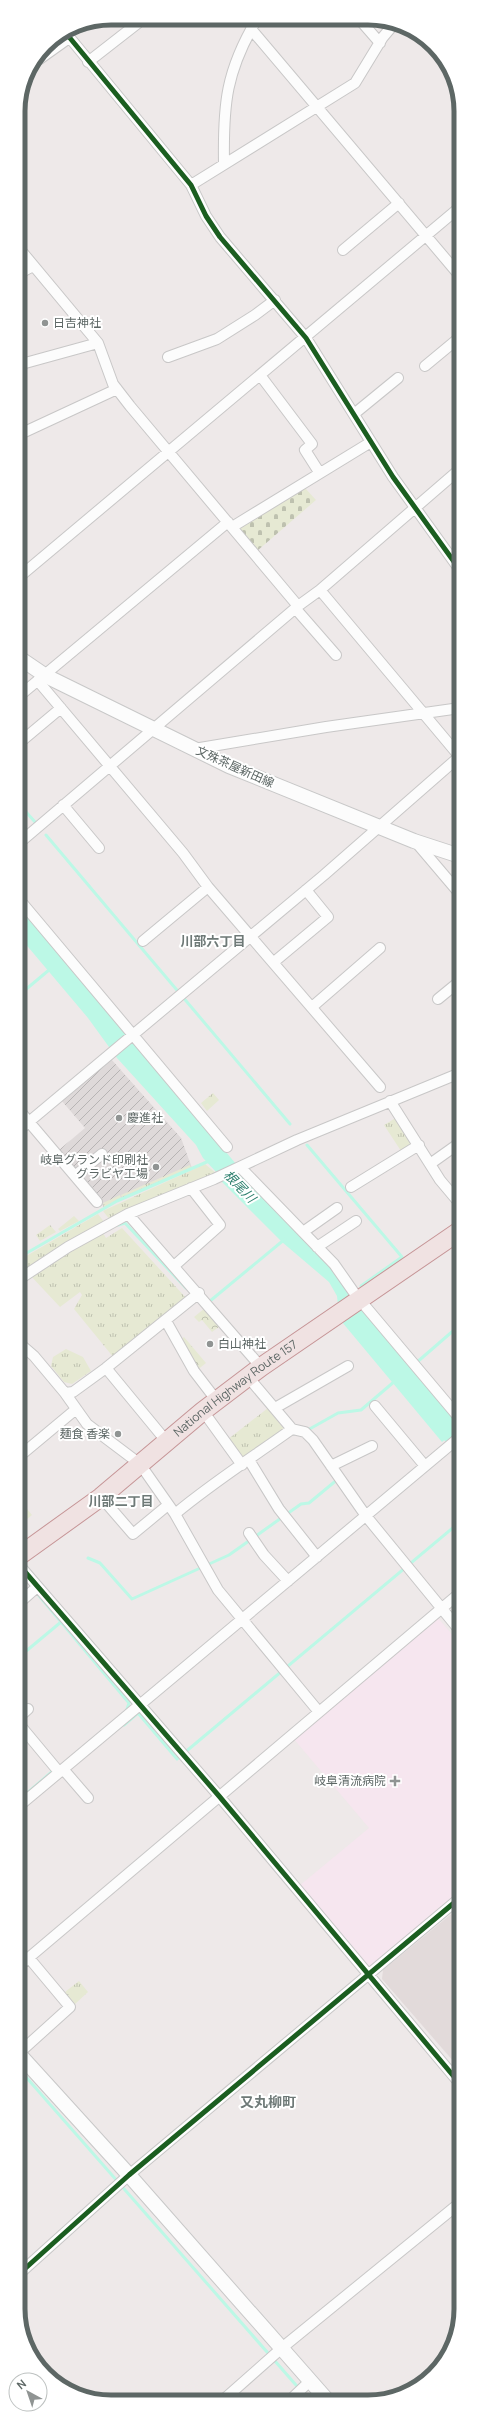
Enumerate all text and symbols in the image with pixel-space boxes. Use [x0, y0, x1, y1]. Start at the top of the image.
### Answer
place label: 日吉神社 [53, 314, 101, 331]
marker: 日吉神社 [40, 318, 50, 328]
street label: 文殊茶屋新田線 [193, 742, 277, 791]
district label: 川部六丁目 [180, 932, 246, 950]
place label: 慶進社 [127, 1109, 163, 1126]
marker: 慶進社 [114, 1113, 124, 1123]
place label: 岐阜グランド印刷社 グラビヤ工場 [40, 1151, 148, 1182]
marker: 岐阜グランド印刷社 グラビヤ工場 [151, 1162, 161, 1172]
water label: 根尾川 [220, 1166, 261, 1208]
place label: 白山神社 [218, 1335, 266, 1352]
street label: National Highway Route 157 [170, 1336, 301, 1440]
marker: 白山神社 [205, 1339, 215, 1349]
place label: 麺食 香楽 [60, 1425, 110, 1442]
marker: 麺食 香楽 [113, 1429, 123, 1439]
district label: 川部二丁目 [88, 1492, 154, 1510]
place label: 岐阜清流病院 [314, 1772, 386, 1789]
marker: 岐阜清流病院 [389, 1775, 401, 1787]
district label: 又丸柳町 [240, 2092, 296, 2111]
north arrow [8, 2372, 48, 2412]
text: N [13, 2376, 29, 2392]

